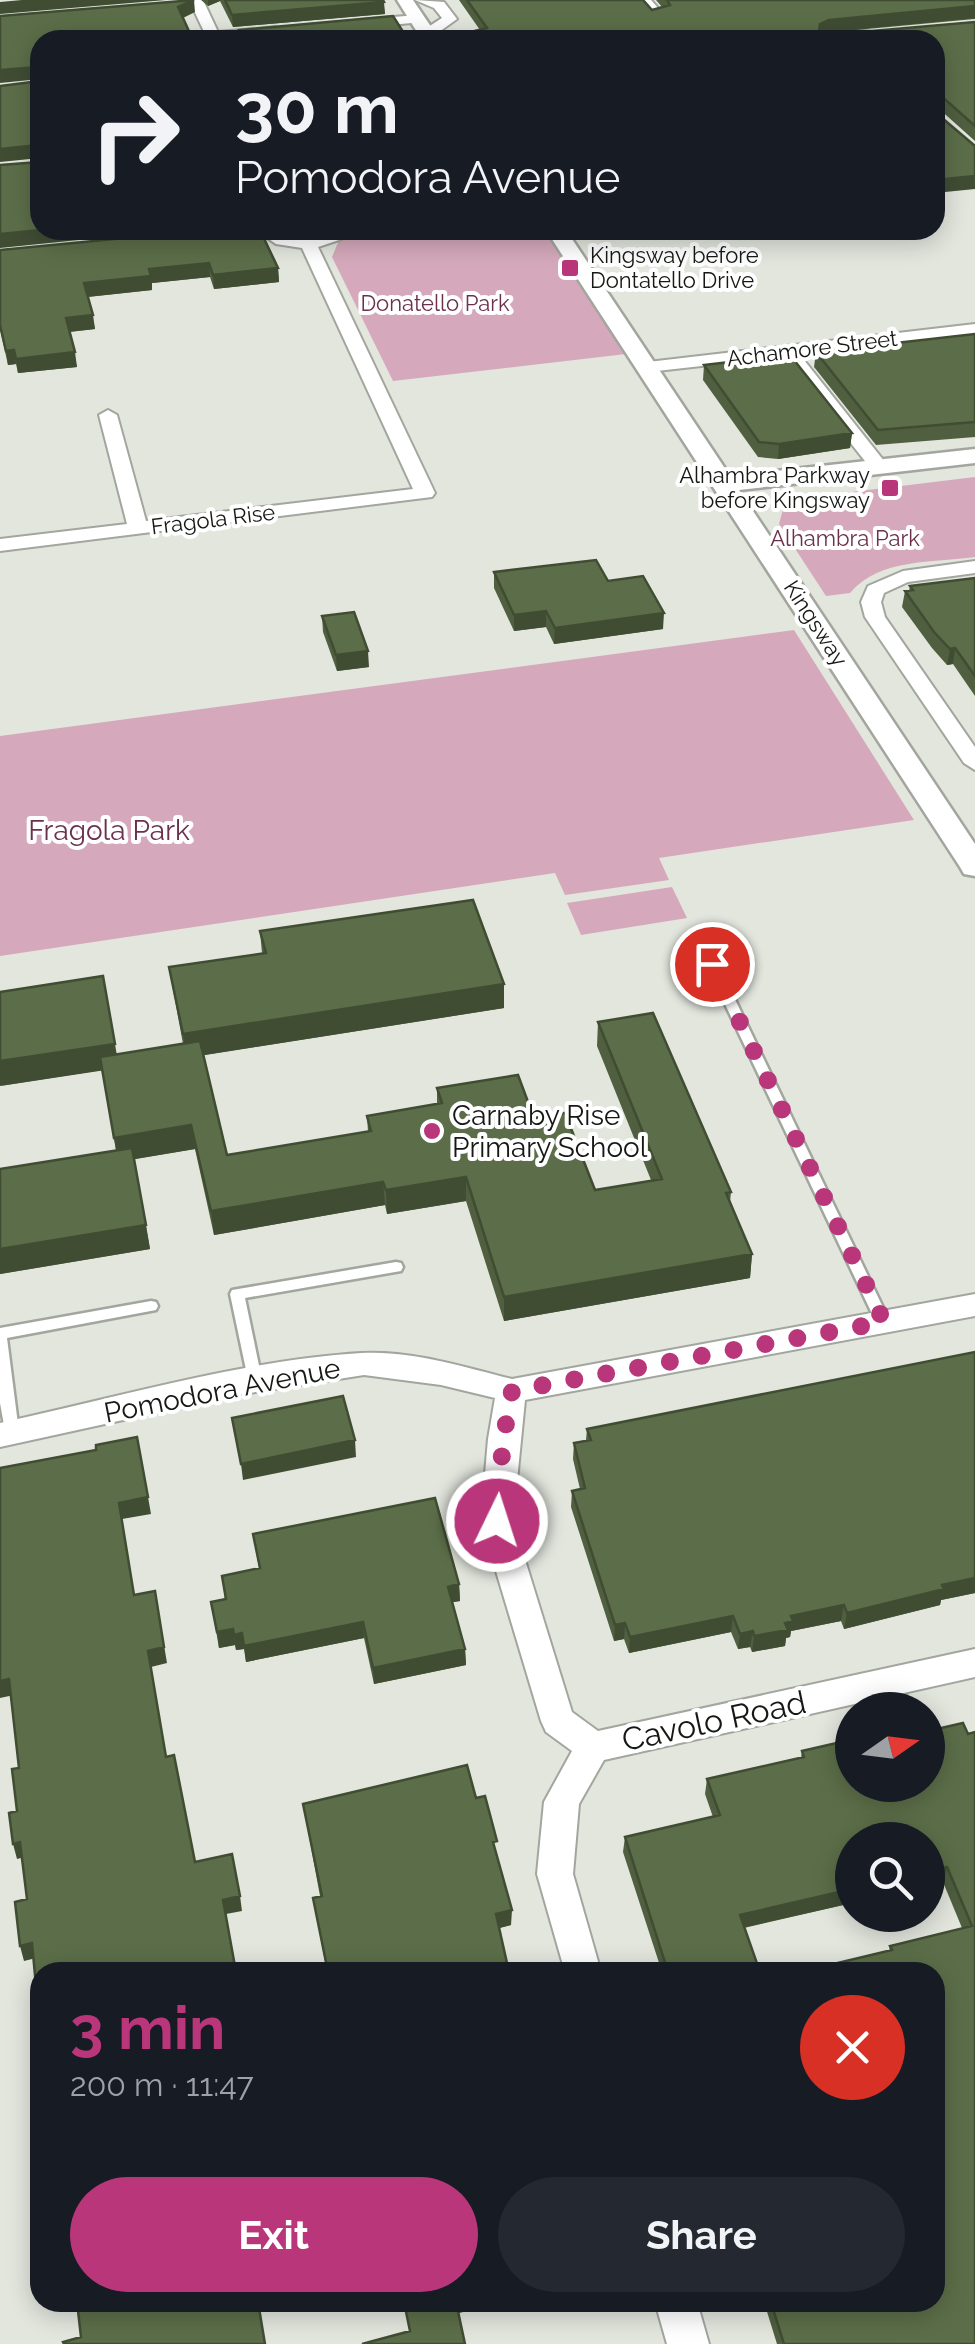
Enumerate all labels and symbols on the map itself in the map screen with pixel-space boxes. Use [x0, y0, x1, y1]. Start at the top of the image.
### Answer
place label: Kingsway before Dontatello Drive [590, 242, 759, 293]
marker: Kingsway before Dontatello Drive [559, 257, 581, 279]
park label: Donatello Park [360, 290, 510, 316]
street label: Achamore Street [725, 325, 899, 371]
place label: Alhambra Parkway before Kingsway [679, 462, 870, 513]
marker: Alhambra Parkway before Kingsway [879, 477, 901, 499]
street label: Fragola Rise [150, 498, 277, 539]
park label: Alhambra Park [770, 525, 920, 551]
street label: Kingsway [779, 575, 853, 671]
park label: Fragola Park [28, 814, 190, 847]
pin [670, 922, 755, 1007]
place label: Carnaby Rise Primary School [452, 1099, 648, 1164]
marker: Carnaby Rise Primary School [421, 1120, 443, 1142]
street label: Pomodora Avenue [101, 1351, 343, 1430]
position arrow [445, 1469, 549, 1573]
street label: Cavolo Road [619, 1683, 809, 1758]
north arrow [835, 1692, 945, 1802]

